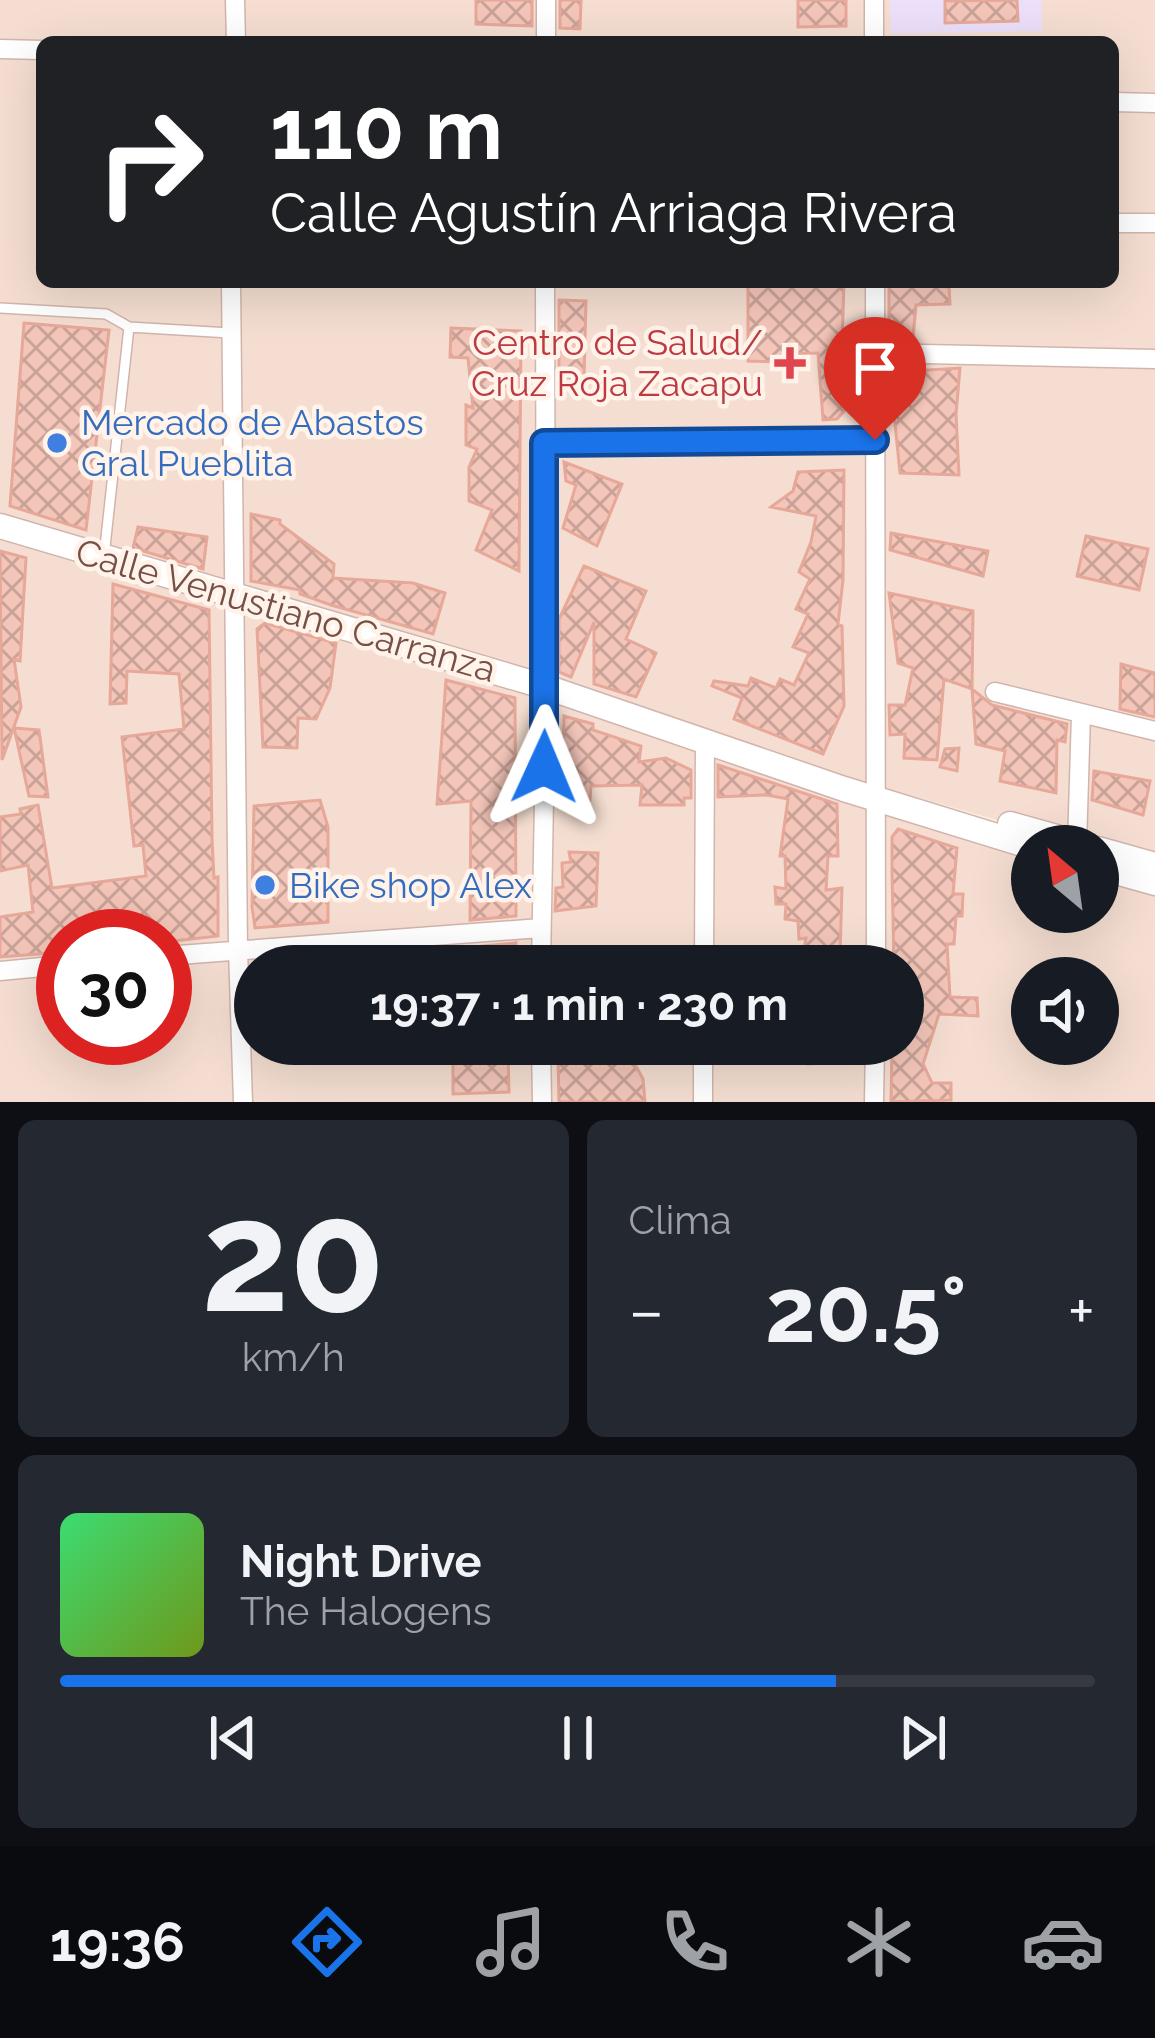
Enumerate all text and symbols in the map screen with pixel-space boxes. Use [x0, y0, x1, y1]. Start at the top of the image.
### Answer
text: 110 m [270, 80, 503, 179]
icon: right [72, 84, 228, 240]
text: Calle Agustín Arriaga Rivera [270, 181, 957, 245]
pin [824, 317, 926, 440]
place label: Centro de Salud/ Cruz Roja Zacapu [471, 321, 763, 404]
icon: arrive [842, 335, 908, 401]
marker: Centro de Salud/ Cruz Roja Zacapu [774, 347, 806, 379]
place label: Mercado de Abastos Gral Pueblita [81, 401, 424, 484]
marker: Mercado de Abastos Gral Pueblita [44, 430, 70, 456]
street label: Calle Venustiano Carranza [71, 530, 501, 690]
position arrow [481, 704, 607, 830]
north arrow [1011, 825, 1119, 933]
map controls [1011, 825, 1119, 1065]
place label: Bike shop Alex [289, 864, 532, 906]
marker: Bike shop Alex [252, 872, 278, 898]
speed limit sign: 30 [36, 909, 192, 1065]
button: sound [1011, 957, 1119, 1065]
text: 19:37 · 1 min · 230 m [370, 978, 788, 1031]
text: 20 [201, 1164, 385, 1348]
text: Clima [629, 1197, 731, 1243]
text: 20.5° [765, 1257, 967, 1363]
text: − [629, 1272, 664, 1349]
text: + [1068, 1272, 1095, 1349]
text: km/h [242, 1334, 345, 1380]
text: Night Drive [240, 1535, 481, 1588]
text: The Halogens [240, 1588, 492, 1634]
icon: previous [200, 1705, 266, 1771]
icon: pause [545, 1705, 611, 1771]
icon: next [890, 1705, 956, 1771]
icon: directions [285, 1900, 369, 1984]
icon: music [469, 1900, 553, 1984]
icon: phone [653, 1900, 737, 1984]
icon: climate [837, 1900, 921, 1984]
icon: car [1021, 1900, 1105, 1984]
text: 19:36 [50, 1910, 185, 1974]

